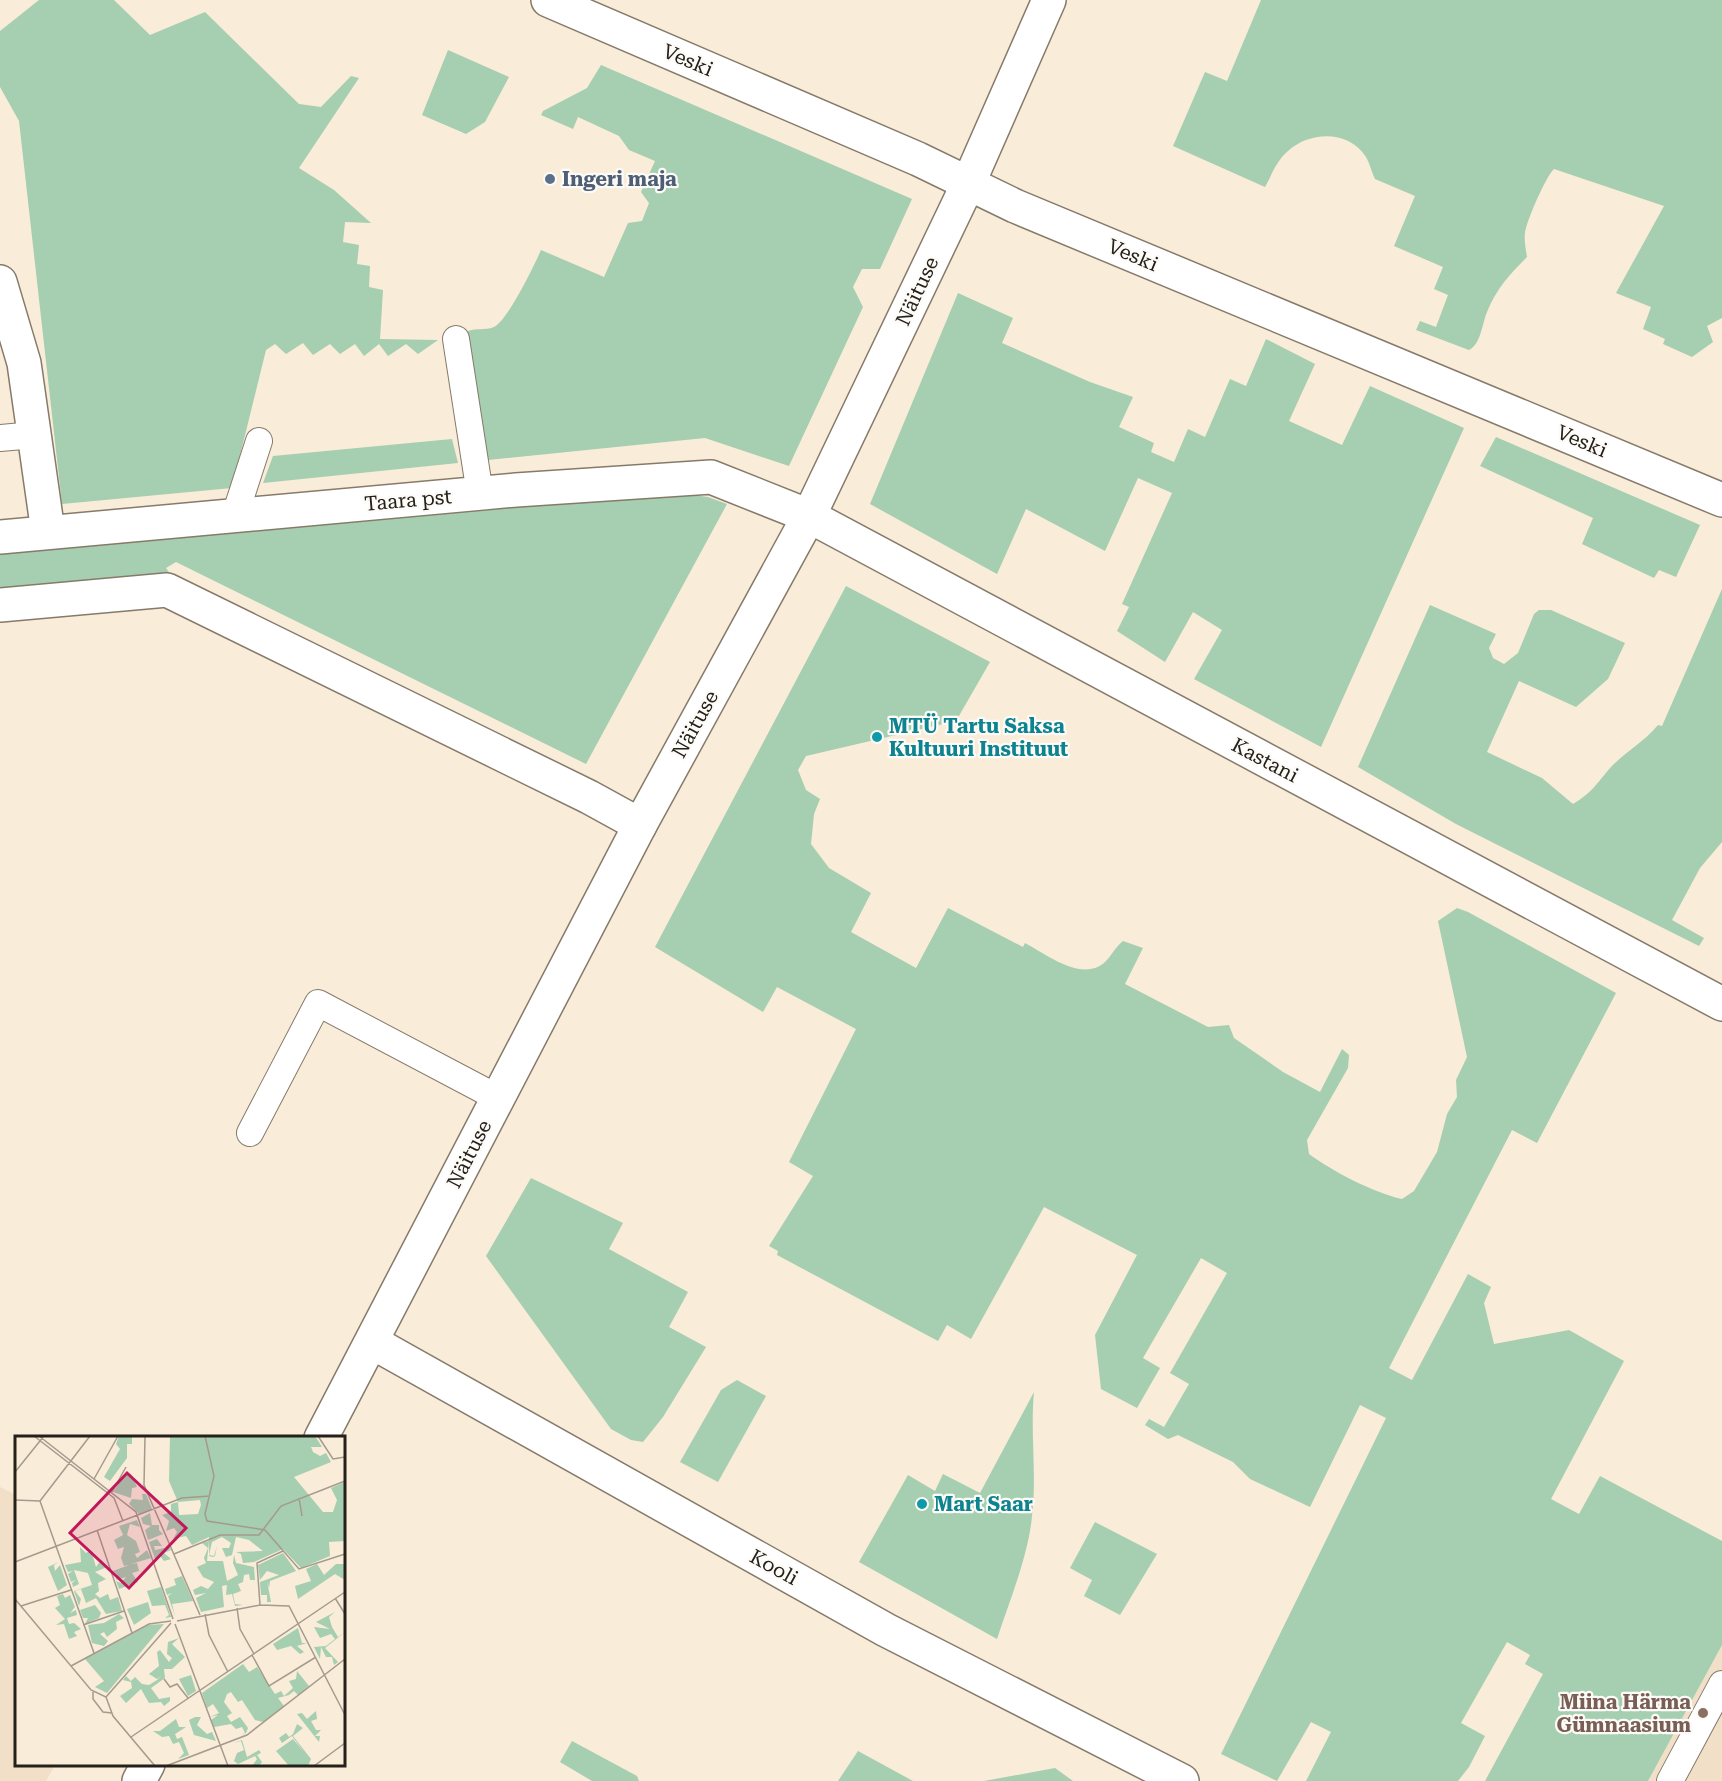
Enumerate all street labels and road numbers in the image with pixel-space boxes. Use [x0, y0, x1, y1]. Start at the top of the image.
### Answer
street label: Veski [659, 39, 717, 81]
street label: Veski [1104, 234, 1162, 276]
street label: Näituse [891, 253, 943, 329]
street label: Veski [1553, 420, 1611, 462]
street label: Taara pst [363, 484, 453, 516]
street label: Näituse [667, 686, 723, 762]
street label: Kastani [1228, 732, 1302, 788]
street label: Näituse [442, 1116, 496, 1192]
street label: Kooli [746, 1544, 802, 1590]

